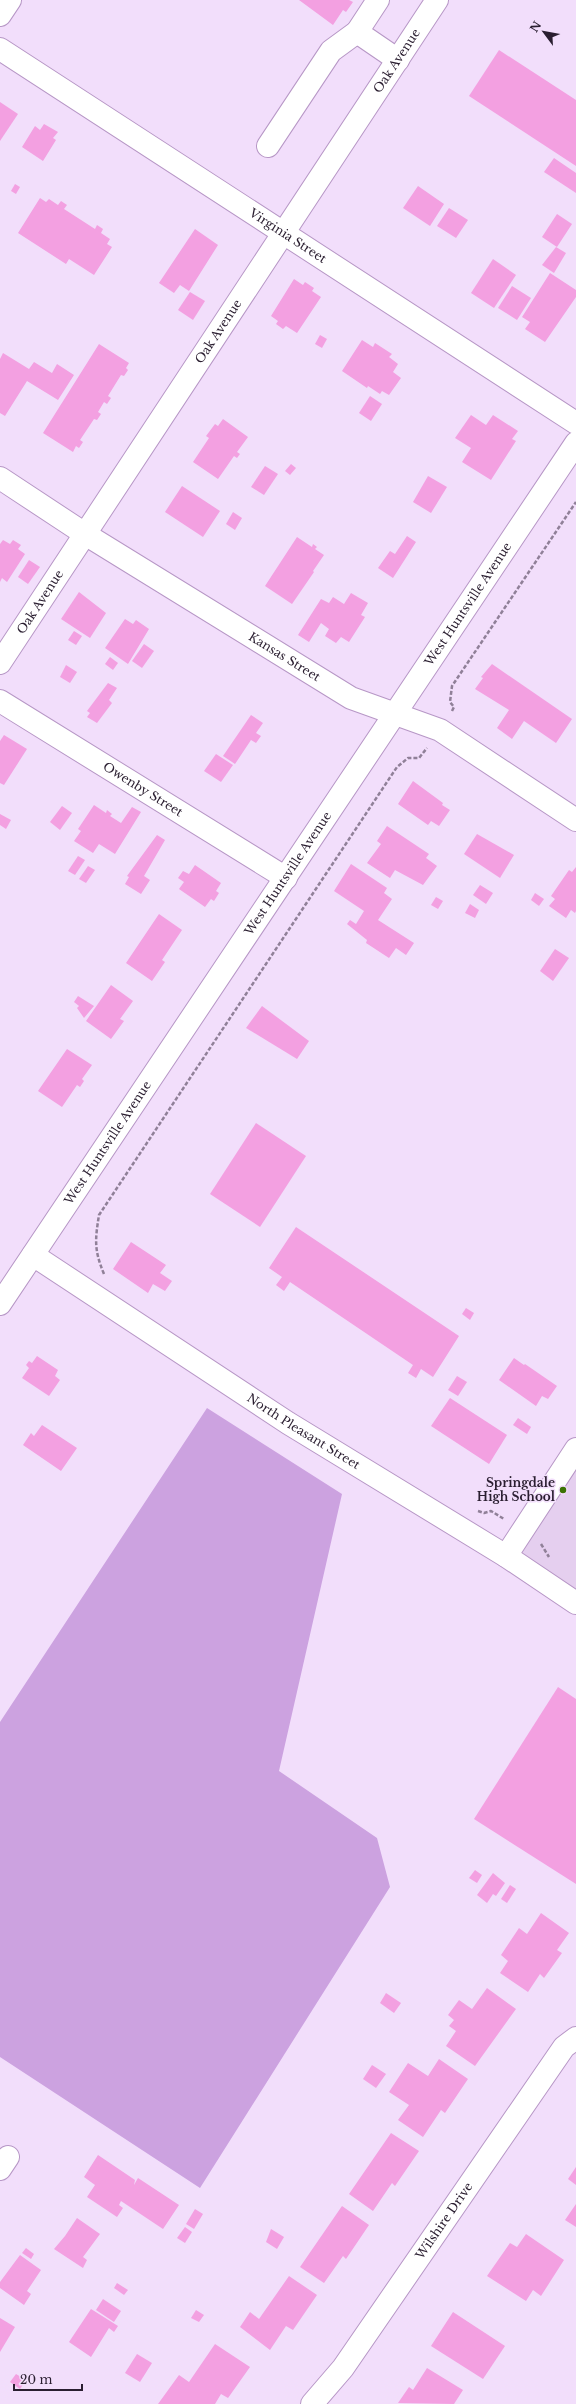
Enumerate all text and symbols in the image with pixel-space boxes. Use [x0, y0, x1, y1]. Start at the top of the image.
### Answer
north arrow [524, 12, 564, 52]
text: N [527, 18, 545, 35]
street label: Oak Avenue [370, 26, 423, 96]
street label: Virginia Street [246, 204, 330, 266]
street label: Oak Avenue [191, 296, 245, 366]
street label: West Huntsville Avenue [421, 539, 515, 669]
street label: Oak Avenue [13, 567, 66, 637]
street label: Kansas Street [246, 629, 324, 684]
street label: Owenby Street [100, 759, 186, 820]
street label: West Huntsville Avenue [240, 808, 334, 939]
street label: West Huntsville Avenue [60, 1078, 154, 1208]
street label: North Pleasant Street [244, 1390, 363, 1472]
place label: Springdale High School [477, 1475, 556, 1504]
marker: Springdale High School [558, 1485, 568, 1495]
street label: Wilshire Drive [412, 2179, 476, 2263]
scale bar [14, 2366, 82, 2392]
text: 20 m [20, 2372, 52, 2387]

